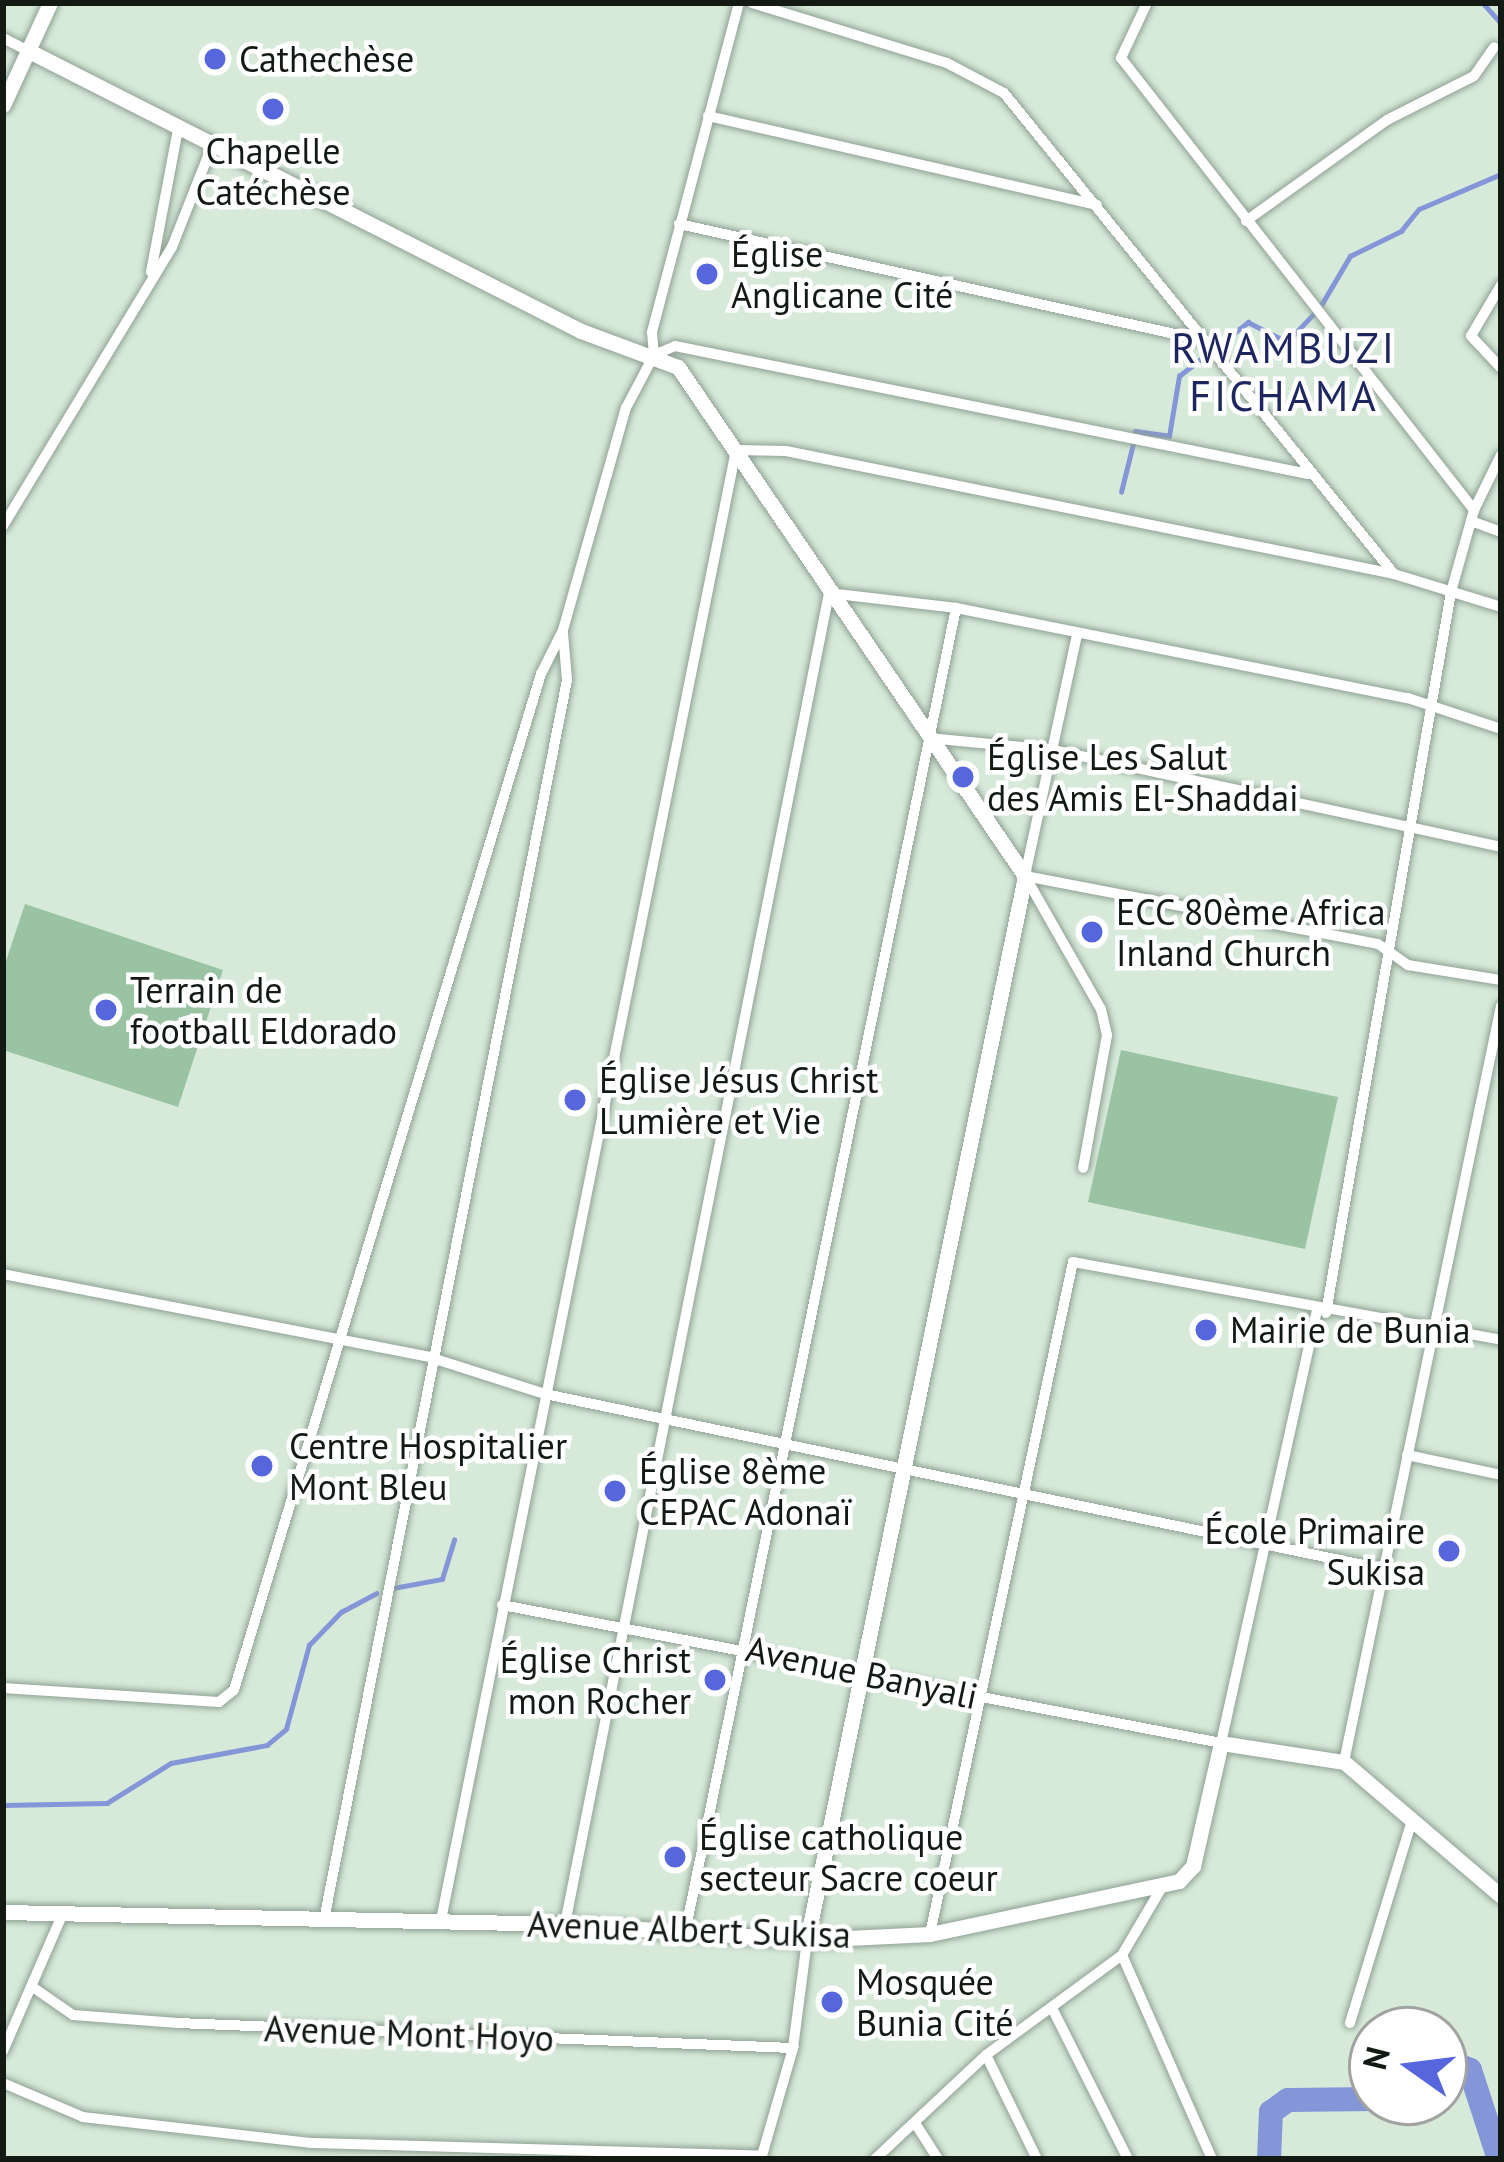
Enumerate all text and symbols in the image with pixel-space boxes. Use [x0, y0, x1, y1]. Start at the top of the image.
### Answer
place label: Cathechèse [239, 37, 414, 81]
marker: Cathechèse [202, 46, 228, 72]
marker: Chapelle Catéchèse [260, 96, 286, 122]
place label: Chapelle Catéchèse [195, 128, 351, 213]
place label: Église Anglicane Cité [731, 231, 953, 316]
marker: Église Anglicane Cité [694, 261, 720, 287]
district label: RWAMBUZI FICHAMA [1171, 323, 1397, 422]
place label: Église Les Salut des Amis El-Shaddai [987, 734, 1300, 819]
marker: Église Les Salut des Amis El-Shaddai [950, 764, 976, 790]
place label: ECC 80ème Africa Inland Church [1116, 889, 1388, 974]
marker: ECC 80ème Africa Inland Church [1079, 919, 1105, 945]
place label: Terrain de football Eldorado [130, 967, 397, 1052]
marker: Terrain de football Eldorado [93, 997, 119, 1023]
place label: Église Jésus Christ Lumière et Vie [599, 1057, 878, 1142]
marker: Église Jésus Christ Lumière et Vie [562, 1087, 588, 1113]
place label: Mairie de Bunia [1230, 1308, 1471, 1352]
marker: Mairie de Bunia [1193, 1317, 1219, 1343]
place label: Centre Hospitalier Mont Bleu [289, 1423, 567, 1508]
place label: Église 8ème CEPAC Adonaï [639, 1448, 854, 1533]
marker: Centre Hospitalier Mont Bleu [246, 1450, 278, 1482]
marker: Église 8ème CEPAC Adonaï [602, 1478, 628, 1504]
place label: École Primaire Sukisa [1205, 1508, 1425, 1593]
marker: École Primaire Sukisa [1436, 1538, 1462, 1564]
street label: Avenue Banyali [742, 1626, 982, 1718]
place label: Église Christ mon Rocher [500, 1637, 691, 1722]
marker: Église Christ mon Rocher [702, 1667, 728, 1693]
place label: Église catholique secteur Sacre coeur [699, 1814, 998, 1899]
marker: Église catholique secteur Sacre coeur [662, 1844, 688, 1870]
street label: Avenue Albert Sukisa [526, 1902, 852, 1956]
place label: Mosquée Bunia Cité [856, 1959, 1014, 2044]
marker: Mosquée Bunia Cité [819, 1989, 845, 2015]
street label: Avenue Mont Hoyo [263, 2006, 555, 2060]
north arrow [1348, 2006, 1468, 2126]
text: N [1352, 2042, 1399, 2074]

